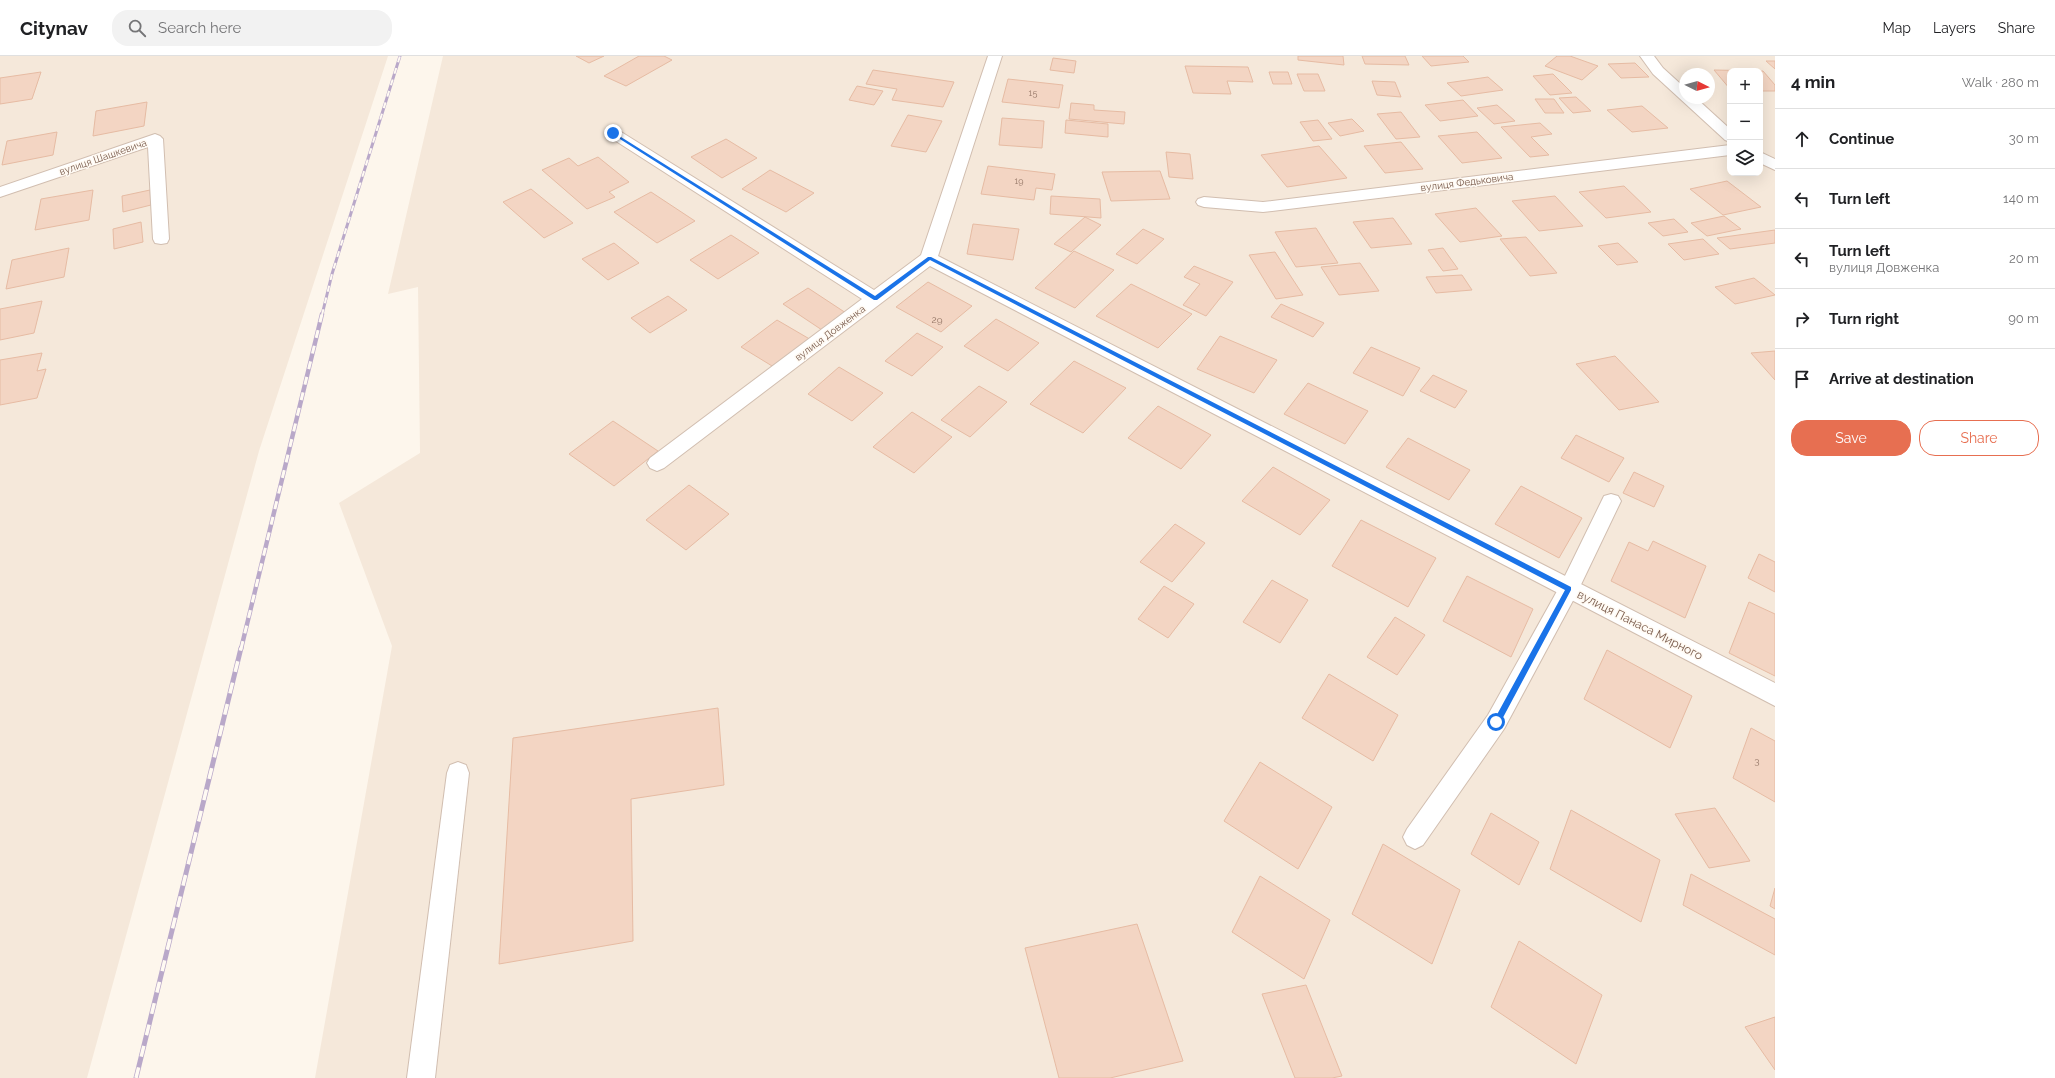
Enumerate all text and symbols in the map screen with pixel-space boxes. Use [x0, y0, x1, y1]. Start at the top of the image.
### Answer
search box [112, 10, 392, 46]
text: Citynav [20, 17, 88, 39]
icon: search [126, 17, 148, 39]
text: Search here [158, 19, 241, 37]
text: Map [1883, 20, 1911, 36]
text: Layers [1933, 20, 1976, 36]
text: Share [1998, 20, 2035, 36]
north arrow [1679, 68, 1715, 104]
map controls [1727, 68, 1763, 176]
button: + [1727, 68, 1763, 104]
text: 4 min [1791, 72, 1835, 92]
text: Walk · 280 m [1962, 75, 2039, 90]
house number: 15 [1029, 88, 1037, 98]
button: − [1727, 104, 1763, 140]
route end [604, 124, 622, 142]
icon: ahead [1791, 128, 1813, 150]
text: Continue [1829, 130, 1894, 148]
text: 30 m [2009, 131, 2039, 146]
street label: вулиця Шашкевича [58, 137, 148, 177]
button: layers [1727, 140, 1763, 176]
street label: вулиця Федьковича [1420, 171, 1514, 193]
house number: 19 [1014, 176, 1024, 186]
icon: left [1791, 188, 1813, 210]
text: Turn left [1829, 190, 1890, 208]
text: 140 m [2003, 191, 2039, 206]
text: Turn left [1829, 242, 1890, 260]
icon: left [1791, 248, 1813, 270]
text: 20 m [2009, 251, 2039, 266]
text: вулиця Довженка [1829, 260, 1939, 275]
street label: вулиця Довженка [793, 303, 867, 363]
icon: right [1791, 308, 1813, 330]
text: Turn right [1829, 310, 1899, 328]
text: 90 m [2008, 311, 2039, 326]
house number: 29 [931, 314, 943, 325]
icon: arrive [1791, 368, 1813, 390]
text: Arrive at destination [1829, 370, 1974, 388]
button: Save [1791, 420, 1911, 456]
button: Share [1919, 420, 2039, 456]
street label: вулиця Панаса Мирного [1575, 587, 1705, 663]
route start [1487, 713, 1505, 731]
house number: 3 [1754, 755, 1760, 766]

